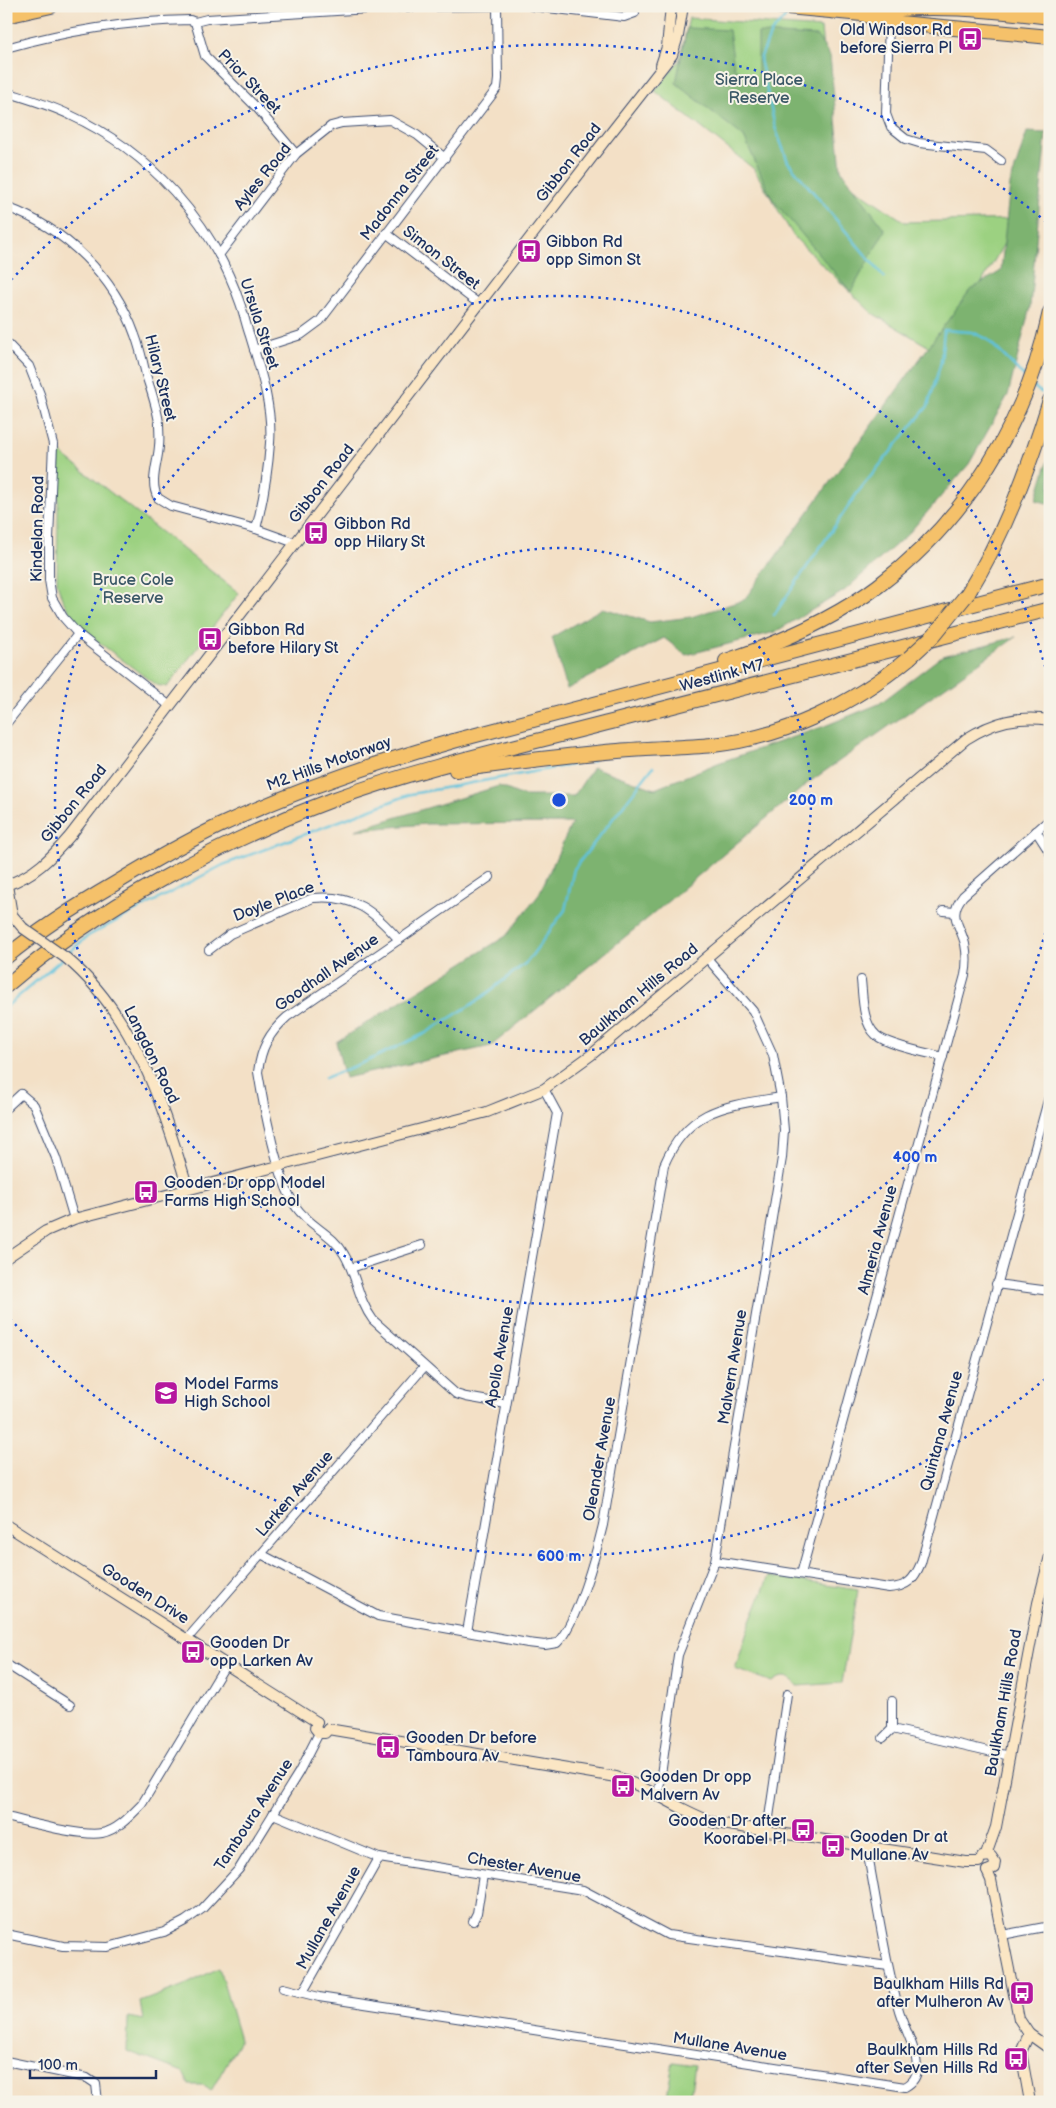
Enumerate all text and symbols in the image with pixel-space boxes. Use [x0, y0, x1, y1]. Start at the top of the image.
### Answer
place label: Old Windsor Rd before Sierra Pl [840, 21, 952, 58]
bus stop icon: Old Windsor Rd before Sierra Pl [957, 26, 983, 52]
street label: Prior Street [214, 46, 285, 118]
park label: Sierra Place Reserve [715, 71, 804, 108]
street label: Gibbon Road [532, 120, 606, 206]
street label: Ayles Road [230, 140, 296, 214]
street label: Madonna Street [357, 141, 443, 245]
street label: Simon Street [399, 222, 483, 294]
place label: Gibbon Rd opp Simon St [546, 233, 641, 270]
bus stop icon: Gibbon Rd opp Simon St [516, 238, 542, 264]
street label: Ursula Street [235, 276, 283, 372]
street label: Hilary Street [140, 333, 180, 423]
street label: Gibbon Road [285, 441, 359, 527]
street label: Kindelan Road [28, 476, 48, 582]
place label: Gibbon Rd opp Hilary St [334, 515, 425, 552]
bus stop icon: Gibbon Rd opp Hilary St [303, 520, 329, 546]
park label: Bruce Cole Reserve [92, 571, 174, 608]
place label: Gibbon Rd before Hilary St [228, 621, 339, 658]
bus stop icon: Gibbon Rd before Hilary St [197, 626, 223, 652]
street label: Westlink M7 [678, 656, 766, 696]
street label: M2 Hills Motorway [264, 732, 395, 795]
street label: Gibbon Road [37, 761, 111, 847]
centre of rings [550, 791, 568, 809]
text: 200 m [789, 791, 833, 810]
street label: Doyle Place [231, 878, 318, 926]
street label: Goodhall Avenue [271, 930, 383, 1016]
street label: Baulkham Hills Road [576, 940, 702, 1050]
street label: Langdon Road [119, 1003, 183, 1107]
text: 400 m [893, 1148, 937, 1167]
place label: Gooden Dr opp Model Farms High School [164, 1174, 325, 1211]
bus stop icon: Gooden Dr opp Model Farms High School [133, 1179, 159, 1205]
street label: Almeria Avenue [854, 1183, 902, 1297]
street label: Apollo Avenue [482, 1304, 518, 1409]
street label: Malvern Avenue [715, 1308, 752, 1426]
street label: Quintana Avenue [917, 1368, 967, 1493]
place label: Model Farms High School [184, 1375, 279, 1412]
school or university icon: Model Farms High School [153, 1380, 179, 1406]
street label: Oleander Avenue [580, 1395, 620, 1523]
street label: Larken Avenue [253, 1447, 338, 1541]
text: 600 m [537, 1547, 582, 1566]
street label: Gooden Drive [98, 1560, 193, 1629]
street label: Baulkham Hills Road [982, 1628, 1026, 1778]
place label: Gooden Dr opp Larken Av [210, 1634, 313, 1671]
bus stop icon: Gooden Dr opp Larken Av [180, 1639, 206, 1665]
place label: Gooden Dr before Tamboura Av [406, 1729, 537, 1766]
bus stop icon: Gooden Dr before Tamboura Av [375, 1734, 401, 1760]
street label: Tamboura Avenue [211, 1755, 298, 1875]
place label: Gooden Dr opp Malvern Av [640, 1768, 752, 1805]
bus stop icon: Gooden Dr opp Malvern Av [610, 1773, 636, 1799]
place label: Gooden Dr after Koorabel Pl [668, 1812, 786, 1849]
bus stop icon: Gooden Dr after Koorabel Pl [790, 1817, 816, 1843]
place label: Gooden Dr at Mullane Av [850, 1828, 948, 1865]
bus stop icon: Gooden Dr at Mullane Av [820, 1833, 846, 1859]
street label: Chester Avenue [466, 1849, 583, 1887]
street label: Mullane Avenue [293, 1863, 366, 1973]
place label: Baulkham Hills Rd after Mulheron Av [873, 1975, 1004, 2012]
bus stop icon: Baulkham Hills Rd after Mulheron Av [1009, 1980, 1035, 2006]
street label: Mullane Avenue [672, 2029, 789, 2065]
place label: Baulkham Hills Rd after Seven Hills Rd [856, 2041, 998, 2078]
bus stop icon: Baulkham Hills Rd after Seven Hills Rd [1003, 2046, 1029, 2072]
scale bar [30, 2048, 156, 2080]
text: 100 m [38, 2056, 78, 2075]

